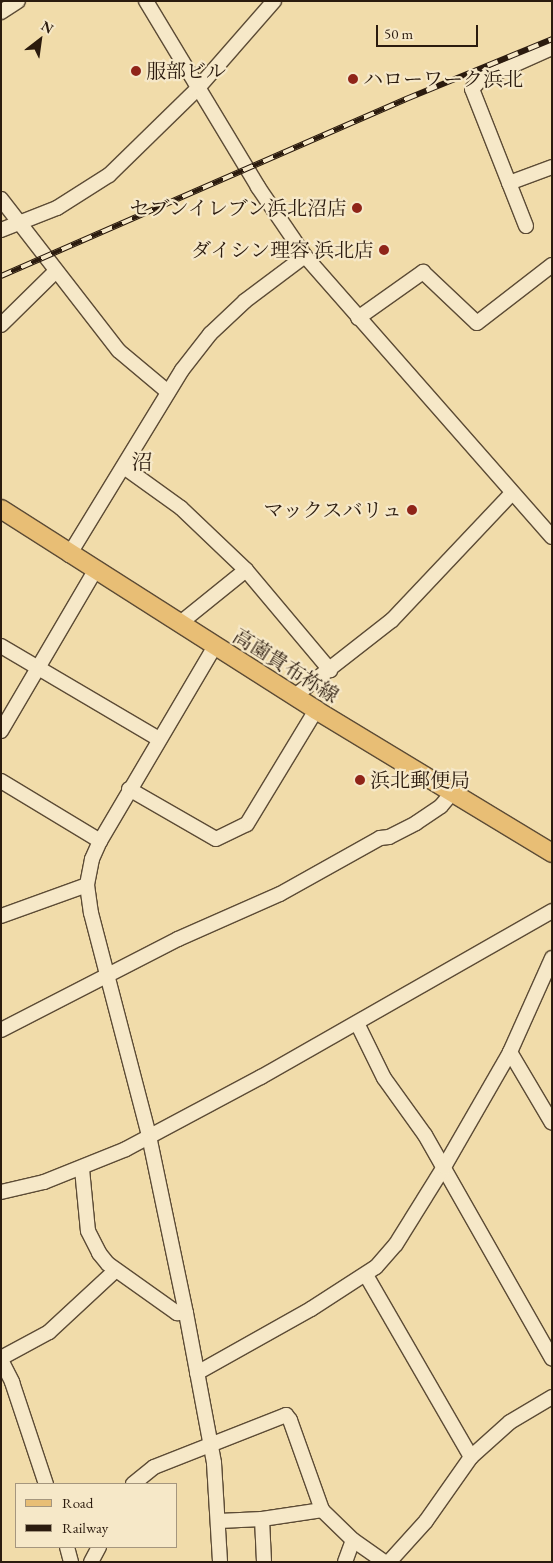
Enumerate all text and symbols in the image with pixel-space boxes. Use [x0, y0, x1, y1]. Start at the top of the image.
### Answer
north arrow [15, 15, 65, 65]
scale bar [378, 15, 480, 47]
text: N [38, 16, 57, 38]
text: 50 m [384, 24, 413, 43]
place label: 服部ビル [146, 59, 226, 83]
marker: 服部ビル [130, 65, 142, 77]
place label: ハローワーク浜北 [363, 67, 523, 91]
marker: ハローワーク浜北 [347, 73, 359, 85]
place label: セブンイレブン浜北沼店 [127, 196, 347, 220]
marker: セブンイレブン浜北沼店 [351, 202, 363, 214]
place label: ダイシン理容 浜北店 [190, 238, 374, 262]
marker: ダイシン理容 浜北店 [378, 244, 390, 256]
district label: 沼 [132, 449, 152, 475]
place label: マックスバリュ [262, 498, 402, 522]
marker: マックスバリュ [406, 504, 418, 516]
street label: 高薗貴布祢線 [229, 624, 343, 708]
place label: 浜北郵便局 [370, 768, 470, 792]
marker: 浜北郵便局 [354, 774, 366, 786]
legend [15, 1483, 178, 1548]
text: Road [62, 1493, 93, 1512]
text: Railway [62, 1518, 108, 1537]

